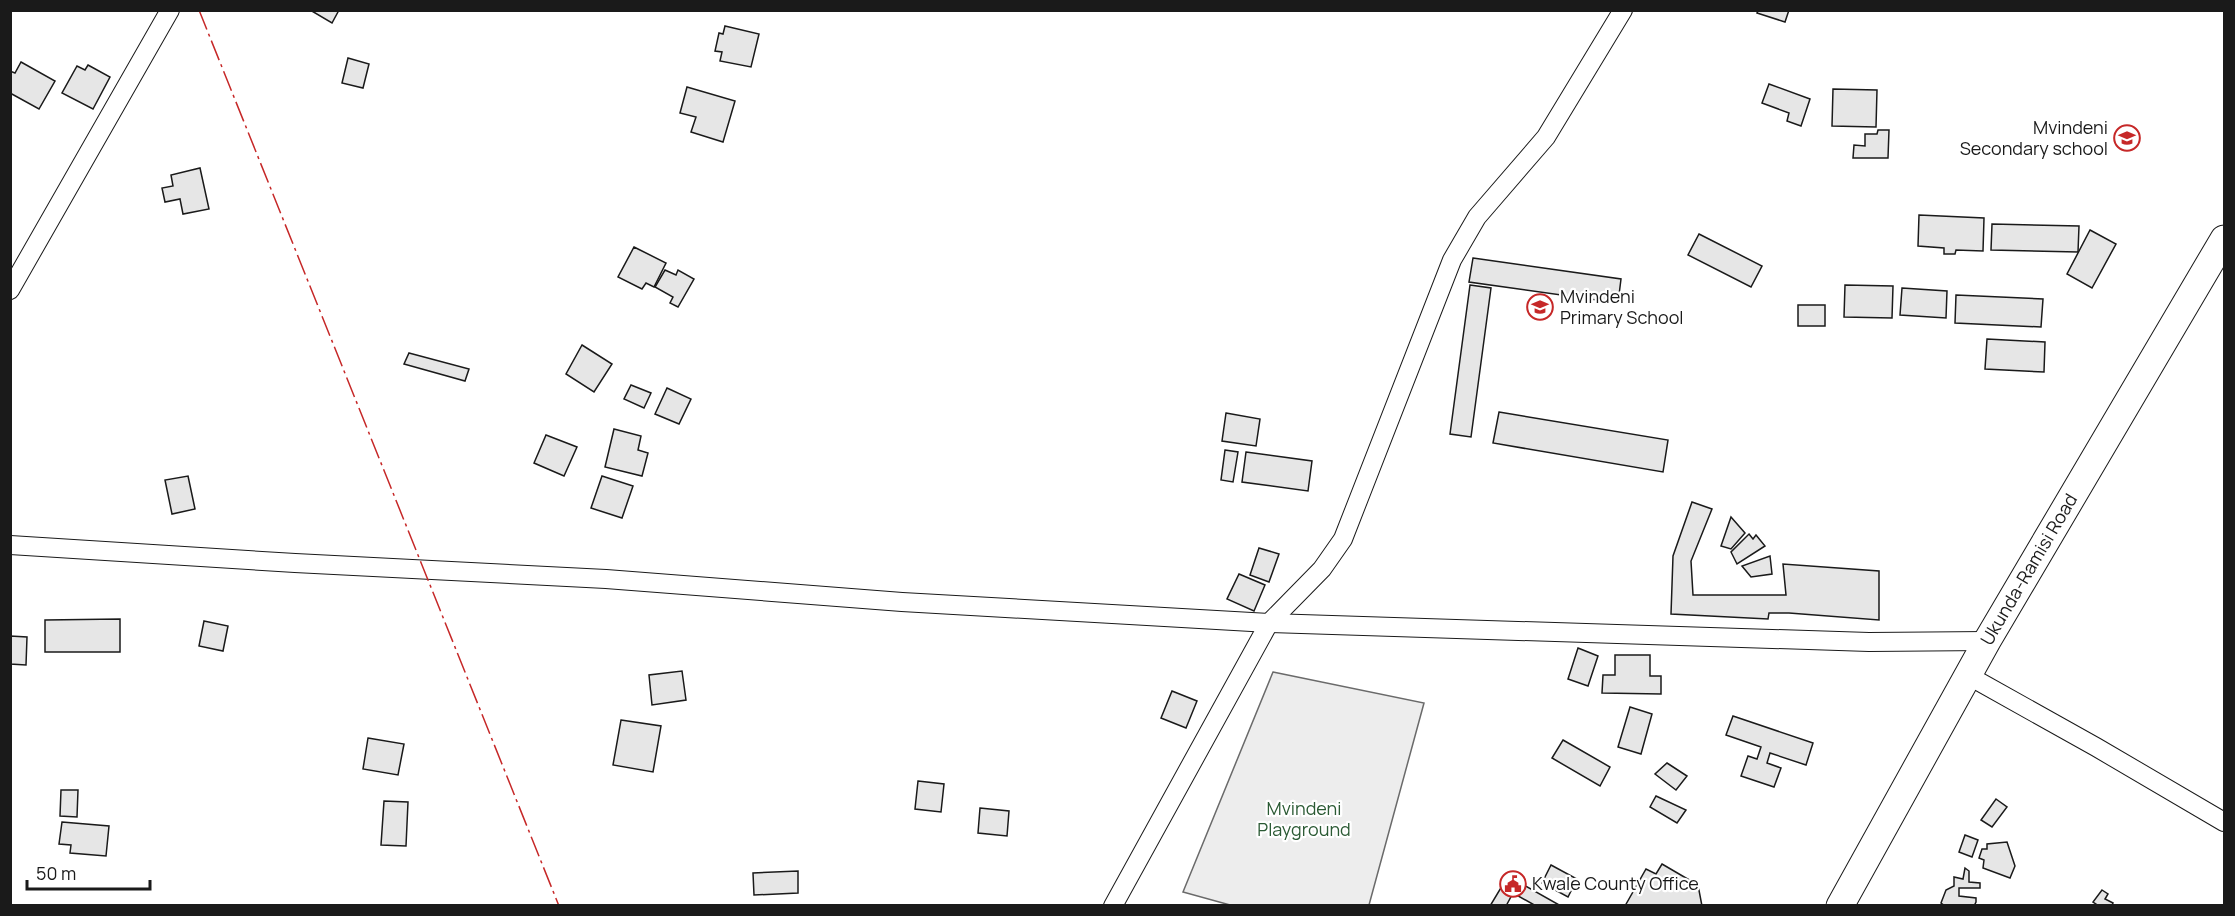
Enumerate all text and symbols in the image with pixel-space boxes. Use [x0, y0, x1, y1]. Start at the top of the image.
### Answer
place label: Mvindeni Secondary school [1960, 115, 2108, 160]
school or university icon: Mvindeni Secondary school [2112, 123, 2142, 153]
place label: Mvindeni Primary School [1560, 284, 1684, 329]
school or university icon: Mvindeni Primary School [1525, 292, 1555, 322]
street label: Ukunda-Ramisi Road [1974, 489, 2082, 649]
park label: Mvindeni Playground [1257, 796, 1351, 841]
scale bar [27, 853, 150, 891]
text: 50 m [36, 861, 76, 885]
public building icon: Kwale County Office [1498, 869, 1528, 899]
place label: Kwale County Office [1532, 871, 1699, 895]

